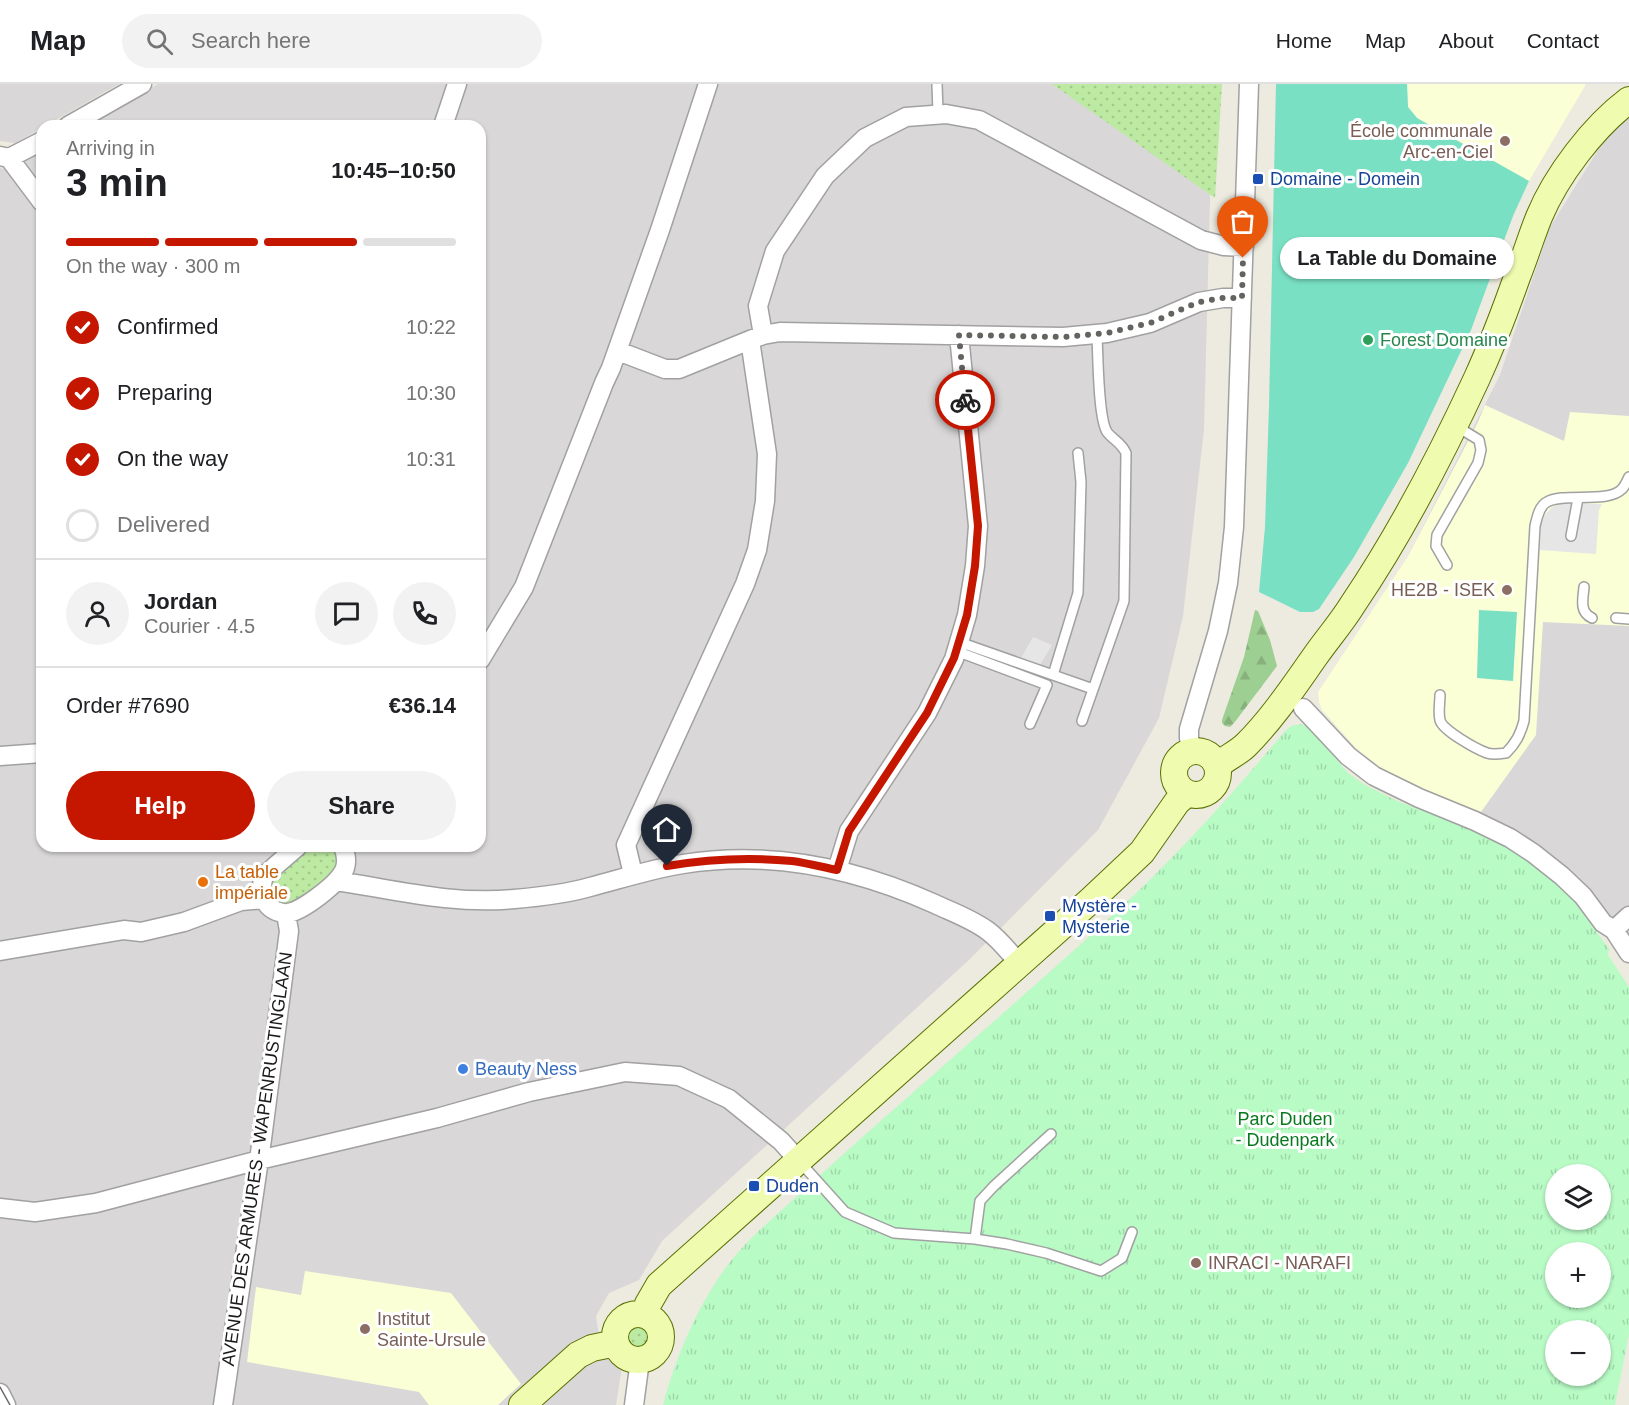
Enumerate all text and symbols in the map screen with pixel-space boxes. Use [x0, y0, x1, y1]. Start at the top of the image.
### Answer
search box [122, 14, 542, 68]
text: Map [30, 25, 86, 56]
icon: search [143, 25, 176, 58]
text: Search here [191, 28, 311, 53]
text: Home [1276, 29, 1332, 52]
text: Map [1365, 29, 1406, 52]
text: About [1439, 29, 1494, 52]
text: Contact [1527, 29, 1599, 52]
place label: École communale Arc-en-Ciel [1350, 121, 1493, 162]
marker: École communale Arc-en-Ciel [1498, 134, 1512, 148]
text: Arriving in [66, 137, 155, 159]
text: 10:45–10:50 [331, 158, 456, 183]
text: 3 min [66, 161, 168, 204]
place label: Domaine - Domein [1270, 169, 1420, 189]
marker: Domaine - Domein [1251, 172, 1265, 186]
pin [1217, 196, 1268, 258]
icon: bag [1226, 205, 1259, 238]
callout: La Table du Domaine [1279, 237, 1513, 279]
text: La Table du Domaine [1297, 247, 1497, 269]
text: On the way · 300 m [66, 255, 241, 277]
icon: check [66, 311, 99, 344]
text: Confirmed [117, 314, 218, 339]
text: 10:22 [406, 316, 456, 338]
place label: Forest Domaine [1380, 330, 1508, 350]
marker: Forest Domaine [1361, 333, 1375, 347]
courier [935, 370, 995, 430]
icon: check [66, 377, 99, 410]
text: Preparing [117, 380, 212, 405]
text: 10:30 [406, 382, 456, 404]
icon: bike [949, 384, 982, 417]
icon: check [66, 443, 99, 476]
text: On the way [117, 446, 228, 471]
text: 10:31 [406, 448, 456, 470]
text: Delivered [117, 512, 210, 537]
place label: HE2B - ISEK [1391, 580, 1495, 600]
button: person [66, 582, 129, 645]
button: chat [315, 582, 378, 645]
button: phone [393, 582, 456, 645]
marker: HE2B - ISEK [1500, 583, 1514, 597]
text: Jordan [144, 589, 217, 614]
text: Courier · 4.5 [144, 615, 255, 637]
text: Order #7690 [66, 693, 190, 718]
text: €36.14 [389, 693, 456, 718]
button: Help [66, 771, 255, 840]
button: Share [267, 771, 456, 840]
pin [641, 804, 692, 866]
icon: home [650, 813, 683, 846]
place label: La table impériale [215, 862, 288, 903]
marker: La table impériale [196, 875, 210, 889]
place label: Mystère - Mysterie [1062, 896, 1137, 937]
marker: Mystère - Mysterie [1043, 909, 1057, 923]
street label: AVENUE DES ARMURES - WAPENRUSTINGLAAN [218, 951, 296, 1367]
place label: Beauty Ness [475, 1059, 577, 1079]
marker: Beauty Ness [456, 1062, 470, 1076]
park label: Parc Duden - Dudenpark [1235, 1109, 1336, 1150]
map controls [1545, 1164, 1611, 1386]
button: layers [1545, 1164, 1611, 1230]
place label: Duden [766, 1176, 819, 1196]
marker: Duden [747, 1179, 761, 1193]
button: + [1545, 1242, 1611, 1308]
place label: INRACI - NARAFI [1208, 1253, 1351, 1273]
marker: INRACI - NARAFI [1189, 1256, 1203, 1270]
place label: Institut Sainte-Ursule [377, 1309, 486, 1350]
button: − [1545, 1320, 1611, 1386]
marker: Institut Sainte-Ursule [358, 1322, 372, 1336]

